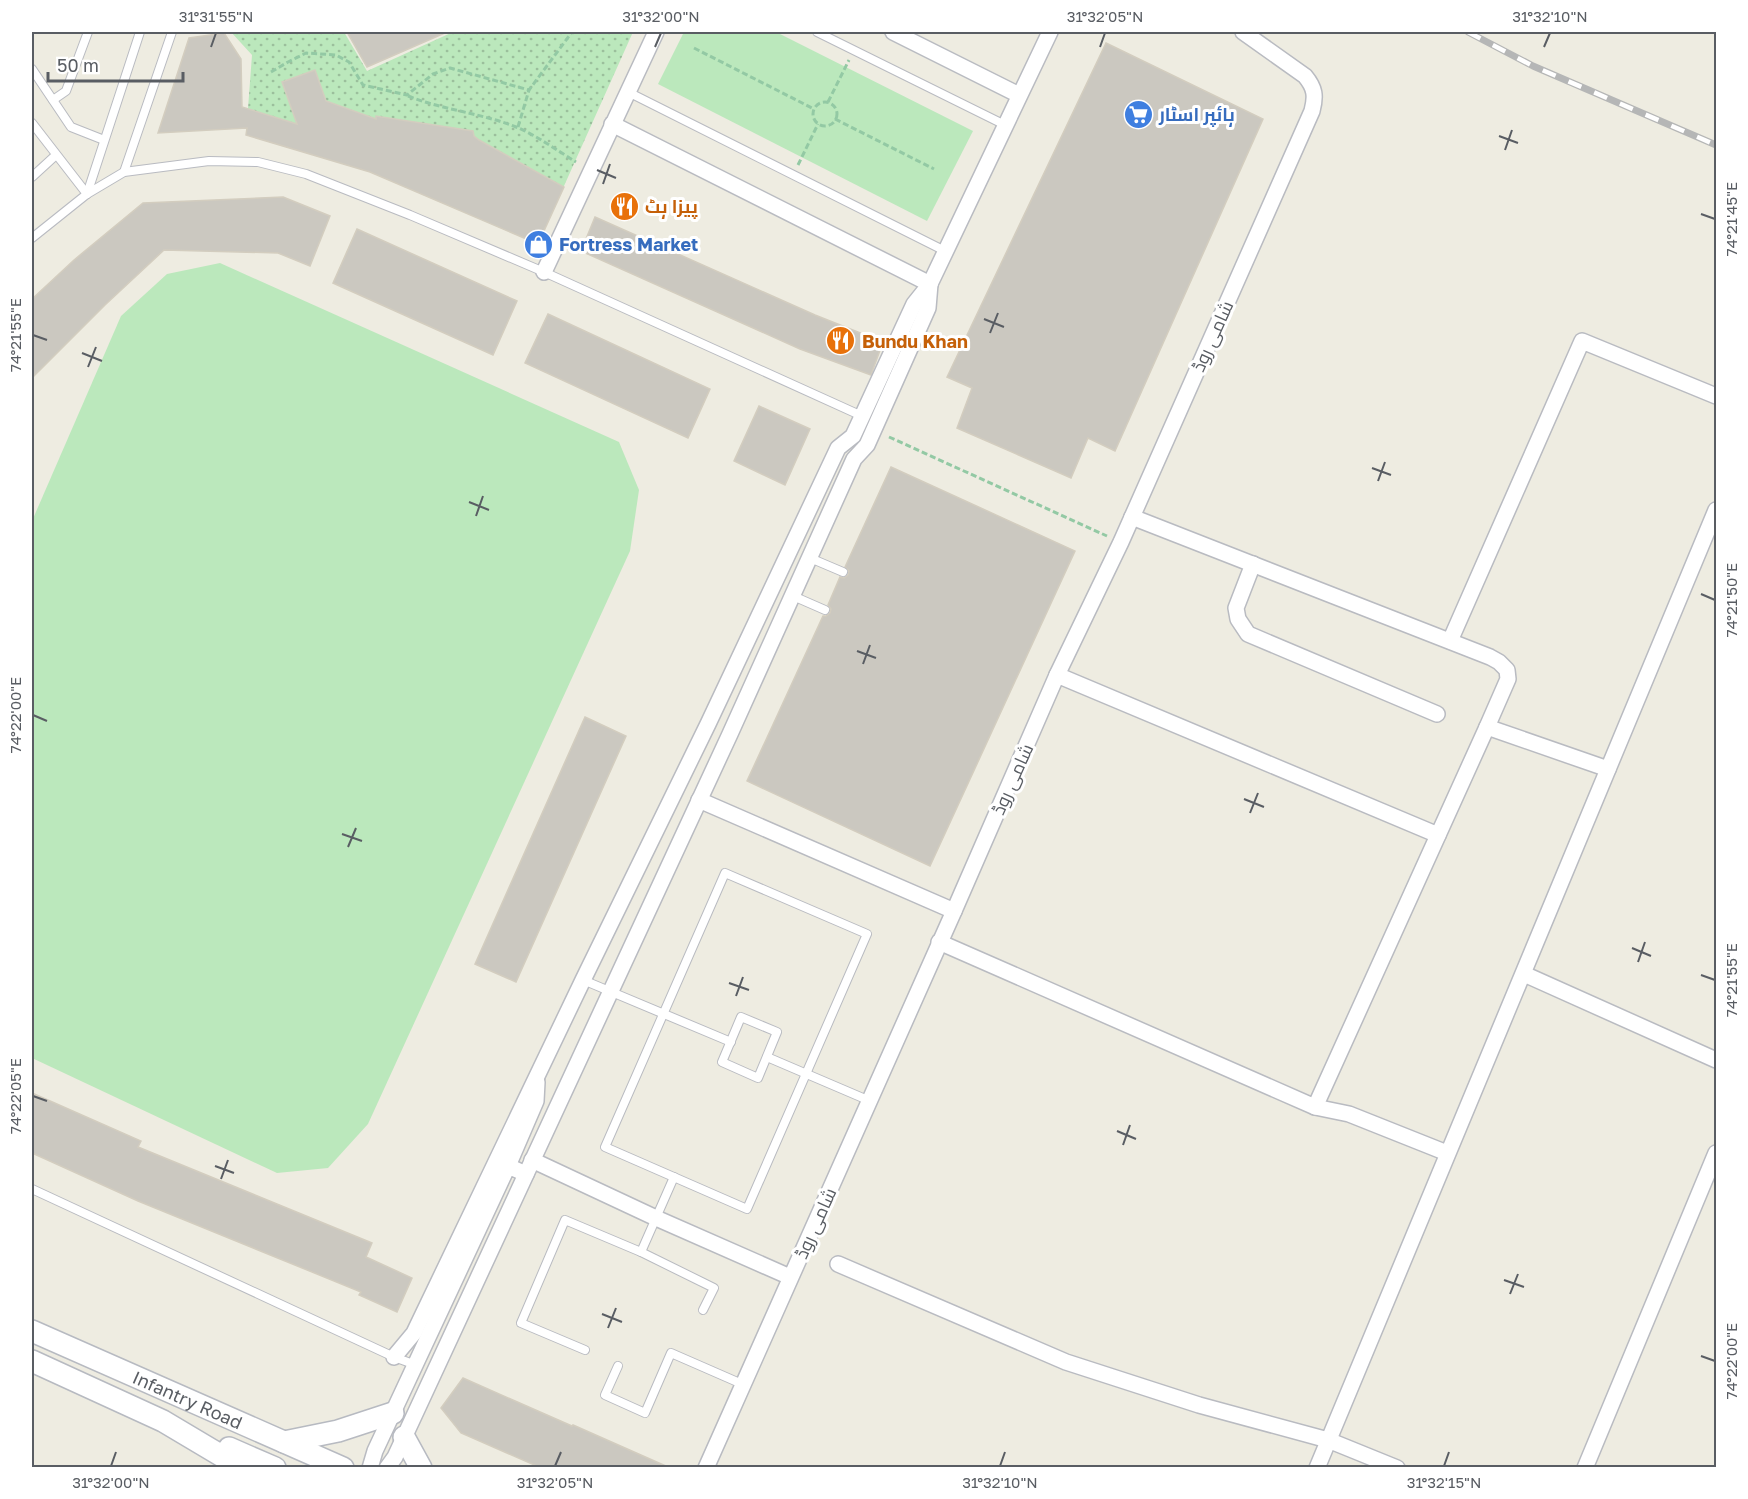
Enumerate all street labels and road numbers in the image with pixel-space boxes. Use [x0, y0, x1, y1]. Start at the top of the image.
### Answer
street label: شامی روڈ [1187, 297, 1238, 375]
street label: شامی روڈ [987, 740, 1038, 818]
street label: شامی روڈ [790, 1184, 841, 1262]
street label: Infantry Road [129, 1366, 246, 1433]

